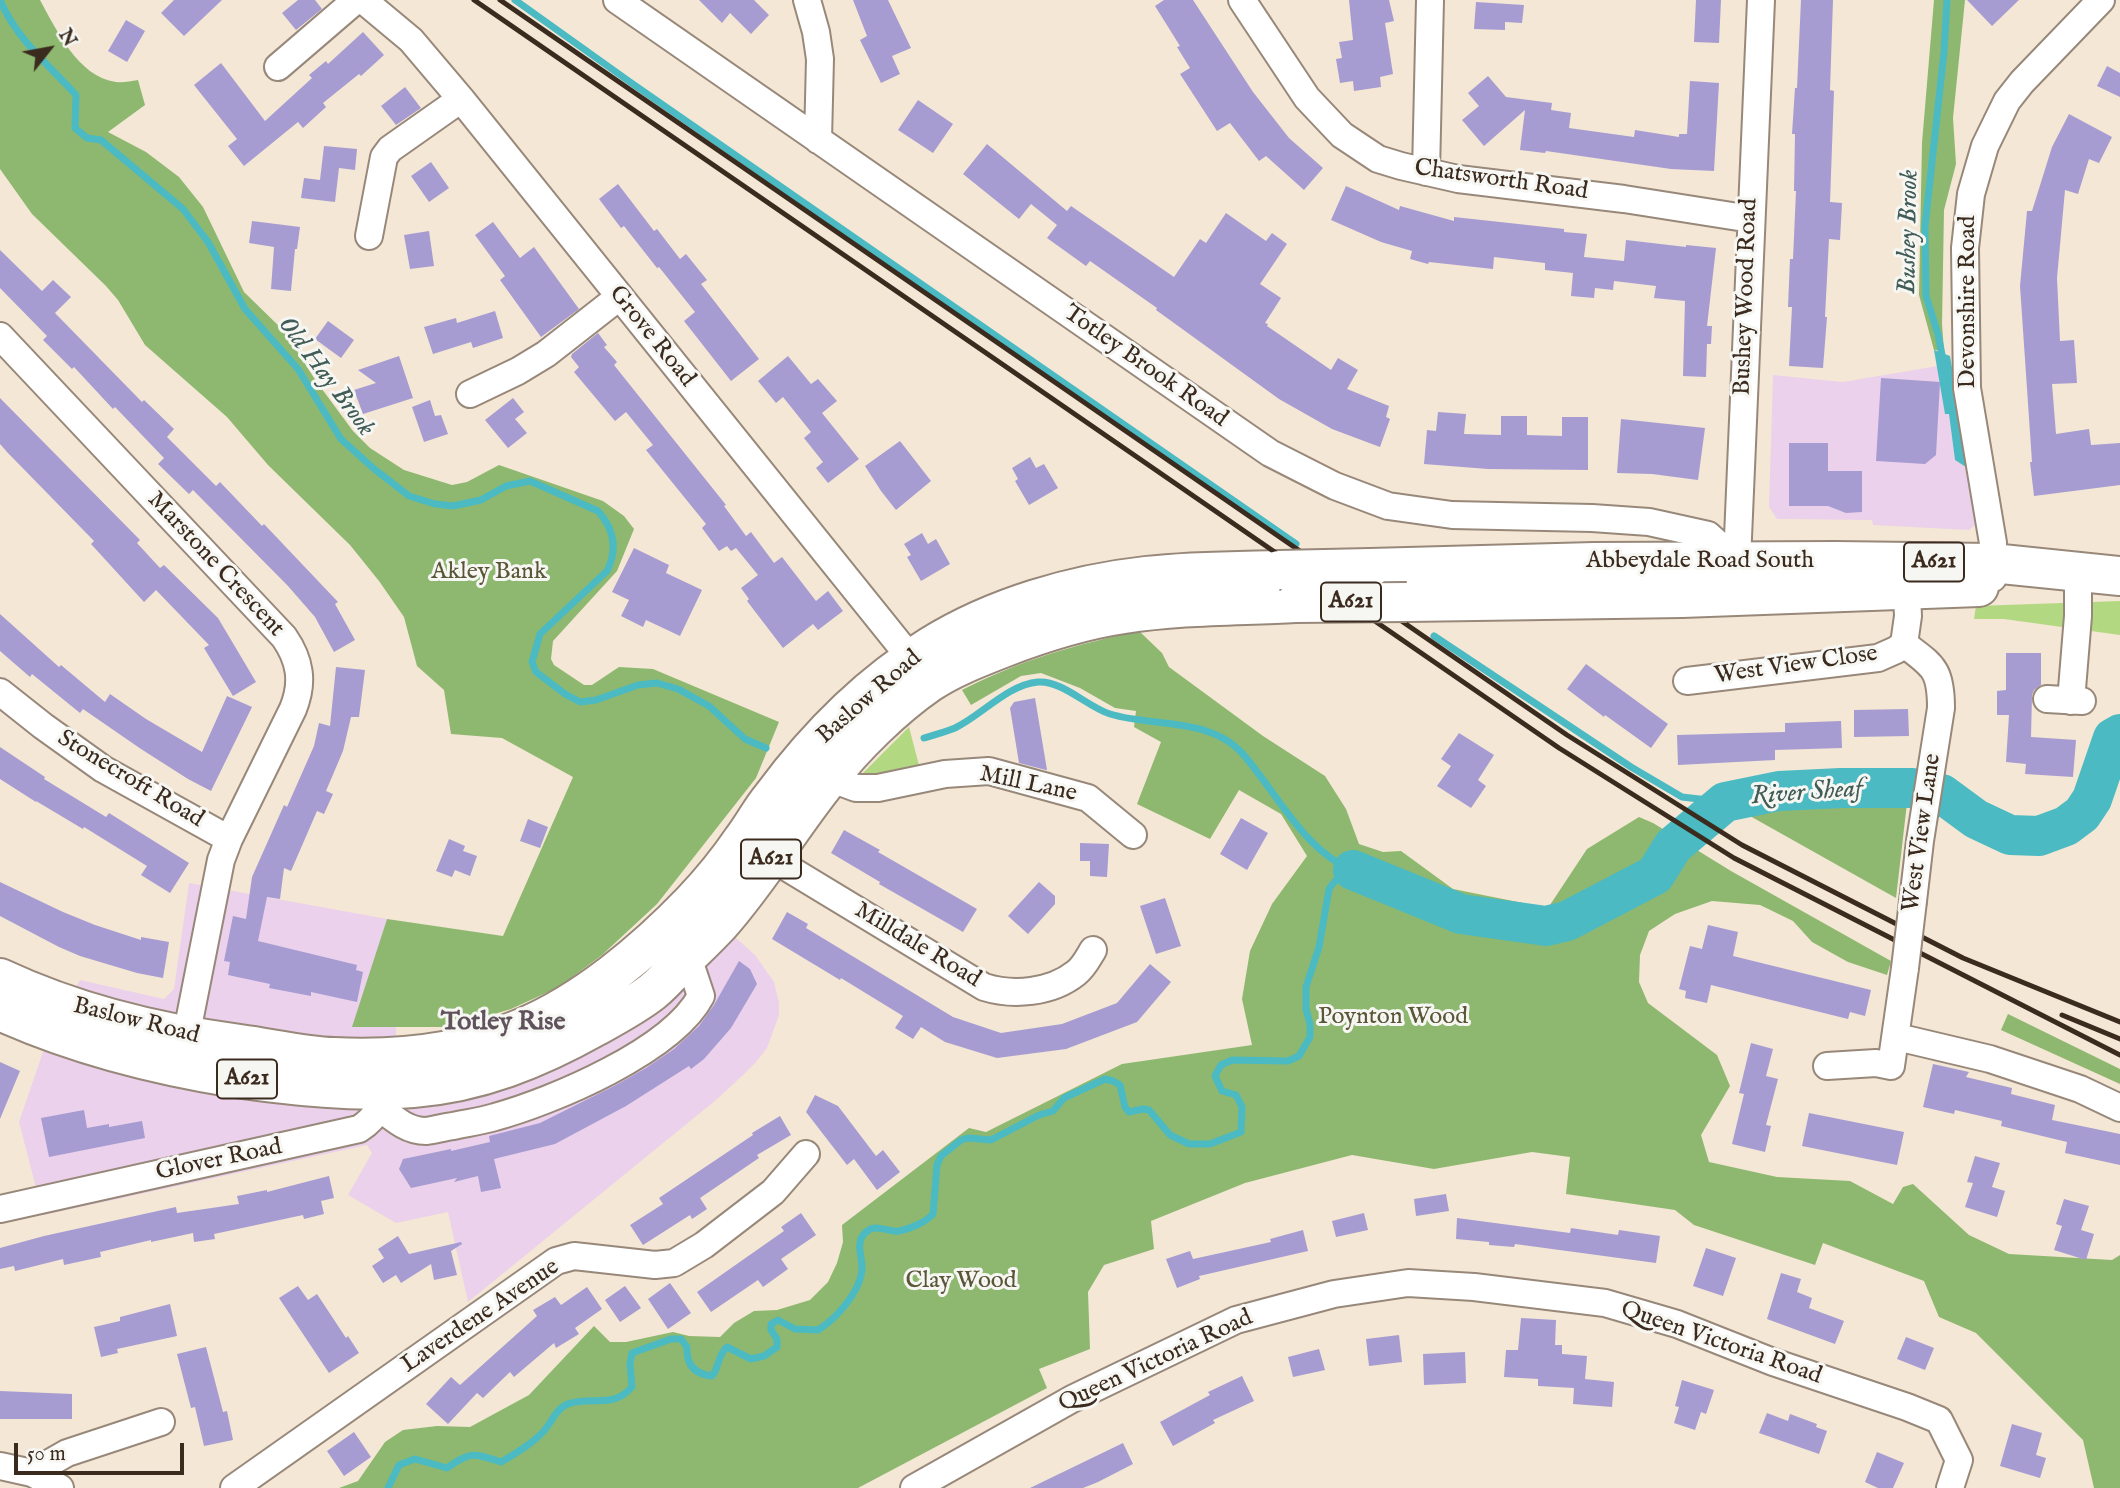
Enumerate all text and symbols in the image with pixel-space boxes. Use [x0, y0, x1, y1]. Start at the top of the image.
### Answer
north arrow [14, 14, 84, 84]
text: N [52, 25, 82, 51]
street label: Chatsworth Road [1412, 155, 1590, 207]
water label: Bushey Brook [1893, 169, 1927, 295]
street label: Bushey Wood Road [1729, 198, 1765, 396]
street label: Devonshire Road [1955, 215, 1983, 389]
street label: Grove Road [602, 281, 700, 393]
street label: Totley Brook Road [1057, 300, 1233, 434]
water label: Old Hay Brook [270, 311, 380, 443]
street label: Marstone Crescent [140, 486, 290, 644]
road number: A621 [1904, 542, 1964, 582]
street label: Abbeydale Road South [1586, 548, 1814, 576]
park label: Akley Bank [431, 559, 547, 587]
road number: A621 [1321, 582, 1381, 622]
street label: West View Close [1712, 640, 1880, 692]
street label: Baslow Road [812, 645, 928, 751]
street label: Stonecroft Road [52, 725, 208, 835]
street label: West View Lane [1898, 752, 1948, 914]
street label: Mill Lane [977, 761, 1079, 809]
water label: River Sheaf [1750, 775, 1864, 813]
road number: A621 [741, 839, 801, 878]
street label: Milldale Road [849, 897, 985, 995]
street label: Baslow Road [70, 992, 202, 1052]
park label: Poynton Wood [1318, 1004, 1468, 1032]
district label: Totley Rise [441, 1008, 565, 1040]
road number: A621 [217, 1060, 277, 1098]
street label: Glover Road [153, 1134, 285, 1188]
street label: Laverdene Avenue [397, 1254, 565, 1380]
park label: Clay Wood [905, 1268, 1017, 1296]
street label: Queen Victoria Road [1617, 1296, 1825, 1392]
street label: Queen Victoria Road [1054, 1304, 1258, 1420]
scale bar [18, 1428, 187, 1472]
text: 50 m [27, 1441, 66, 1468]

